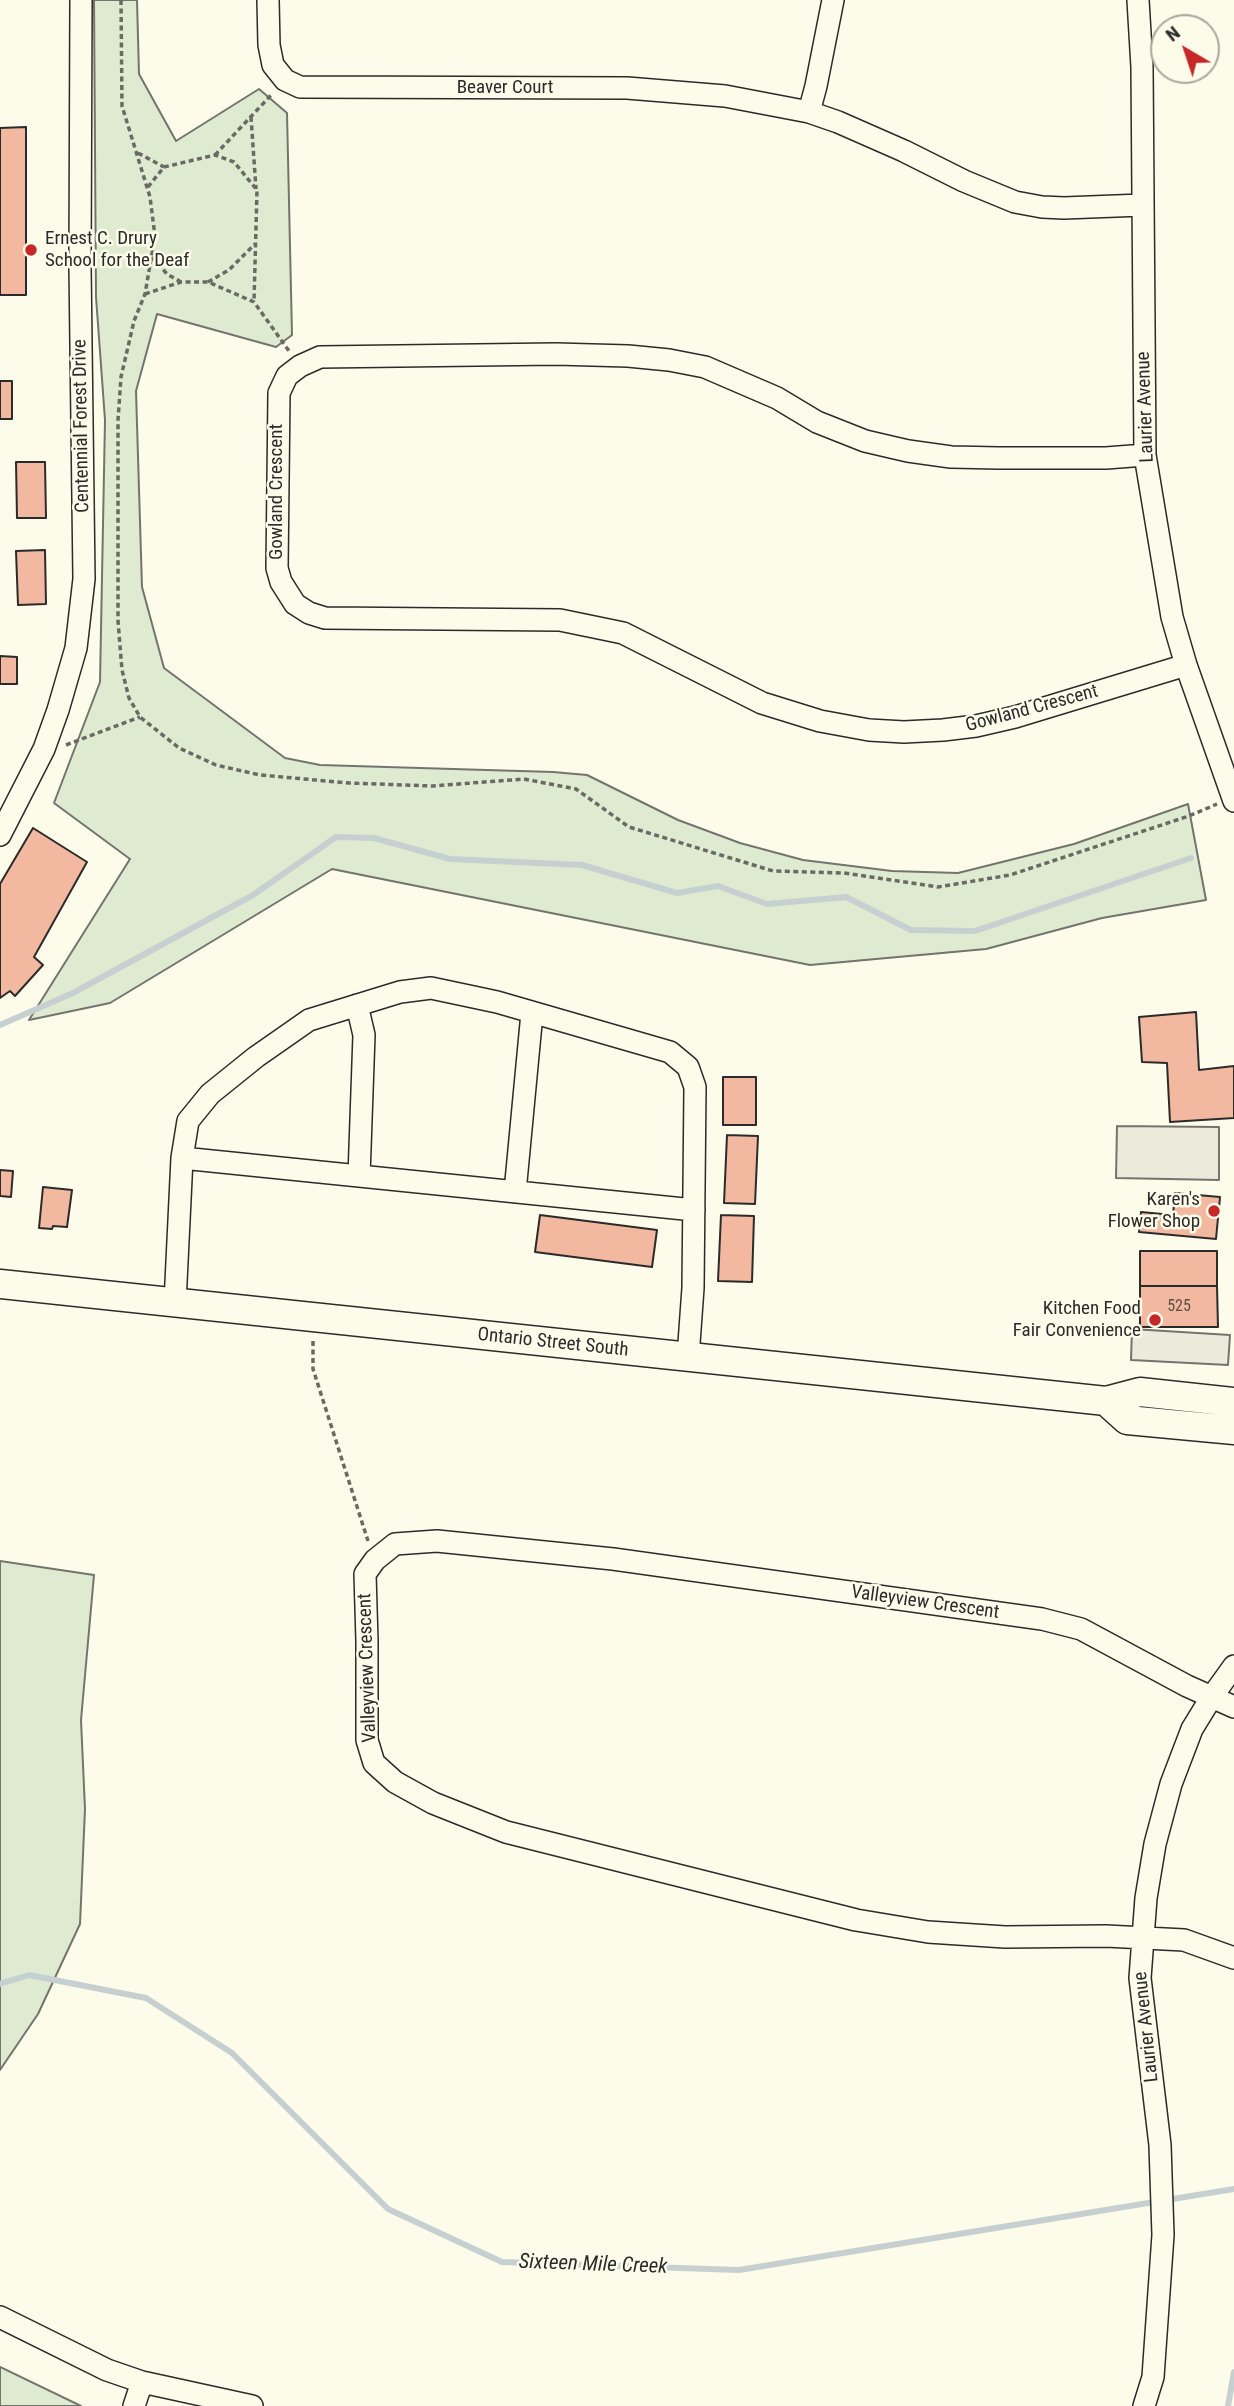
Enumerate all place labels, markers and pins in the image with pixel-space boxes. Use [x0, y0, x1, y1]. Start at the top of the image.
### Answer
place label: Ernest C. Drury School for the Deaf [45, 228, 189, 272]
marker: Ernest C. Drury School for the Deaf [23, 242, 39, 258]
place label: Karen's Flower Shop [1108, 1189, 1200, 1233]
marker: Karen's Flower Shop [1206, 1203, 1222, 1219]
place label: Kitchen Food Fair Convenience [1013, 1298, 1141, 1342]
marker: Kitchen Food Fair Convenience [1147, 1312, 1163, 1328]

